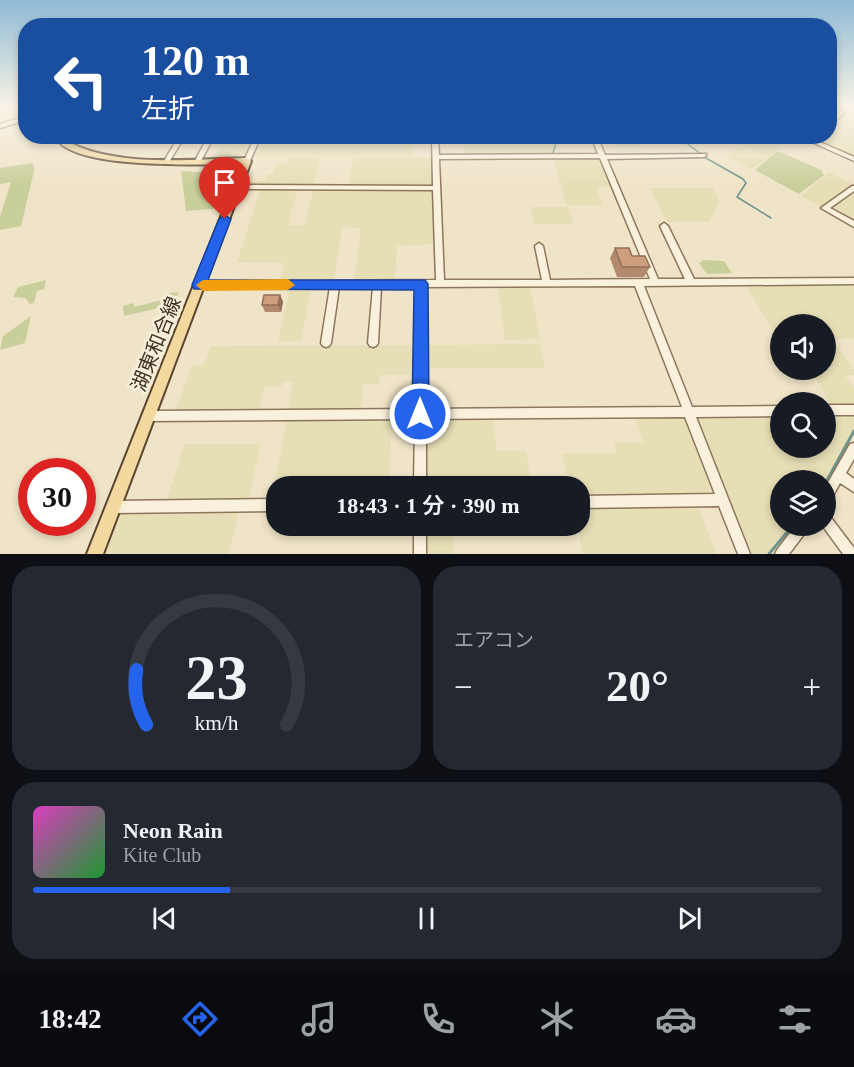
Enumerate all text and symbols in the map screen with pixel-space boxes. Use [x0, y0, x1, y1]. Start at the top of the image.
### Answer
text: 120 m [141, 38, 250, 84]
icon: left [42, 42, 120, 120]
text: 左折 [141, 94, 195, 124]
pin [199, 157, 250, 219]
icon: arrive [208, 166, 241, 199]
street label: 湖東和合線 [127, 294, 185, 394]
map controls [770, 314, 836, 536]
button: sound [770, 314, 836, 380]
position arrow [388, 382, 452, 446]
button: search [770, 392, 836, 458]
speed limit sign: 30 [18, 458, 96, 536]
button: layers [770, 470, 836, 536]
text: 18:43 · 1 分 · 390 m [336, 493, 520, 518]
text: エアコン [454, 629, 534, 651]
text: 23 [185, 643, 248, 712]
text: 20° [606, 661, 669, 711]
text: − [454, 669, 473, 705]
text: + [802, 669, 821, 705]
text: km/h [194, 711, 239, 735]
text: Neon Rain [123, 818, 223, 843]
text: Kite Club [123, 844, 201, 866]
icon: previous [148, 902, 181, 935]
icon: pause [410, 902, 443, 935]
icon: next [673, 902, 706, 935]
icon: directions [179, 998, 221, 1040]
icon: music [298, 998, 340, 1040]
icon: phone [417, 998, 459, 1040]
icon: climate [536, 998, 578, 1040]
icon: car [655, 998, 697, 1040]
icon: filters [774, 998, 816, 1040]
text: 18:42 [39, 1004, 102, 1034]

